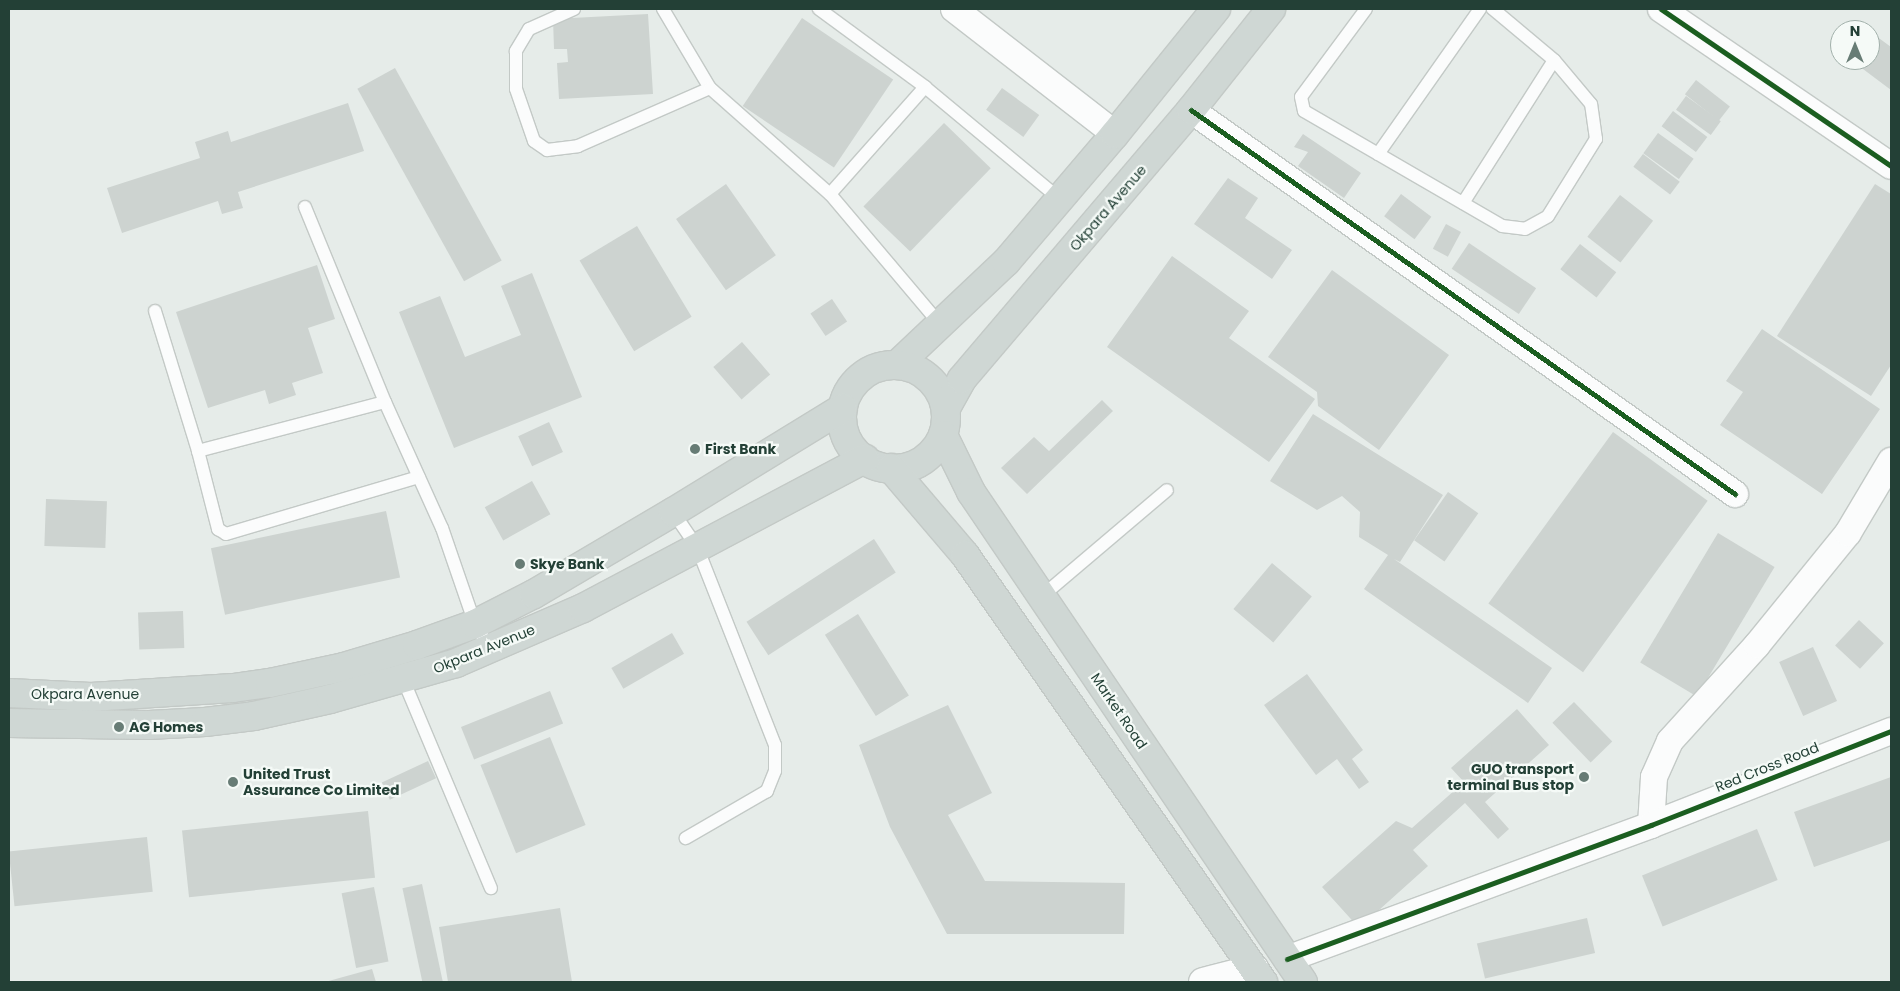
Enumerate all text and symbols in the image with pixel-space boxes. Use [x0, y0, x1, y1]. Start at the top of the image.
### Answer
north arrow [1830, 20, 1880, 70]
text: N [1850, 21, 1860, 41]
street label: Okpara Avenue [1066, 162, 1150, 254]
place label: First Bank [705, 441, 776, 457]
marker: First Bank [689, 443, 701, 455]
place label: Skye Bank [530, 556, 605, 572]
marker: Skye Bank [514, 558, 526, 570]
street label: Okpara Avenue [431, 621, 537, 677]
street label: Market Road [1087, 670, 1151, 752]
street label: Okpara Avenue [31, 686, 139, 702]
place label: AG Homes [129, 719, 203, 735]
marker: AG Homes [113, 721, 125, 733]
street label: Red Cross Road [1713, 739, 1821, 795]
place label: GUO transport terminal Bus stop [1447, 761, 1574, 794]
place label: United Trust Assurance Co Limited [243, 766, 400, 799]
marker: GUO transport terminal Bus stop [1578, 771, 1590, 783]
marker: United Trust Assurance Co Limited [227, 776, 239, 788]

